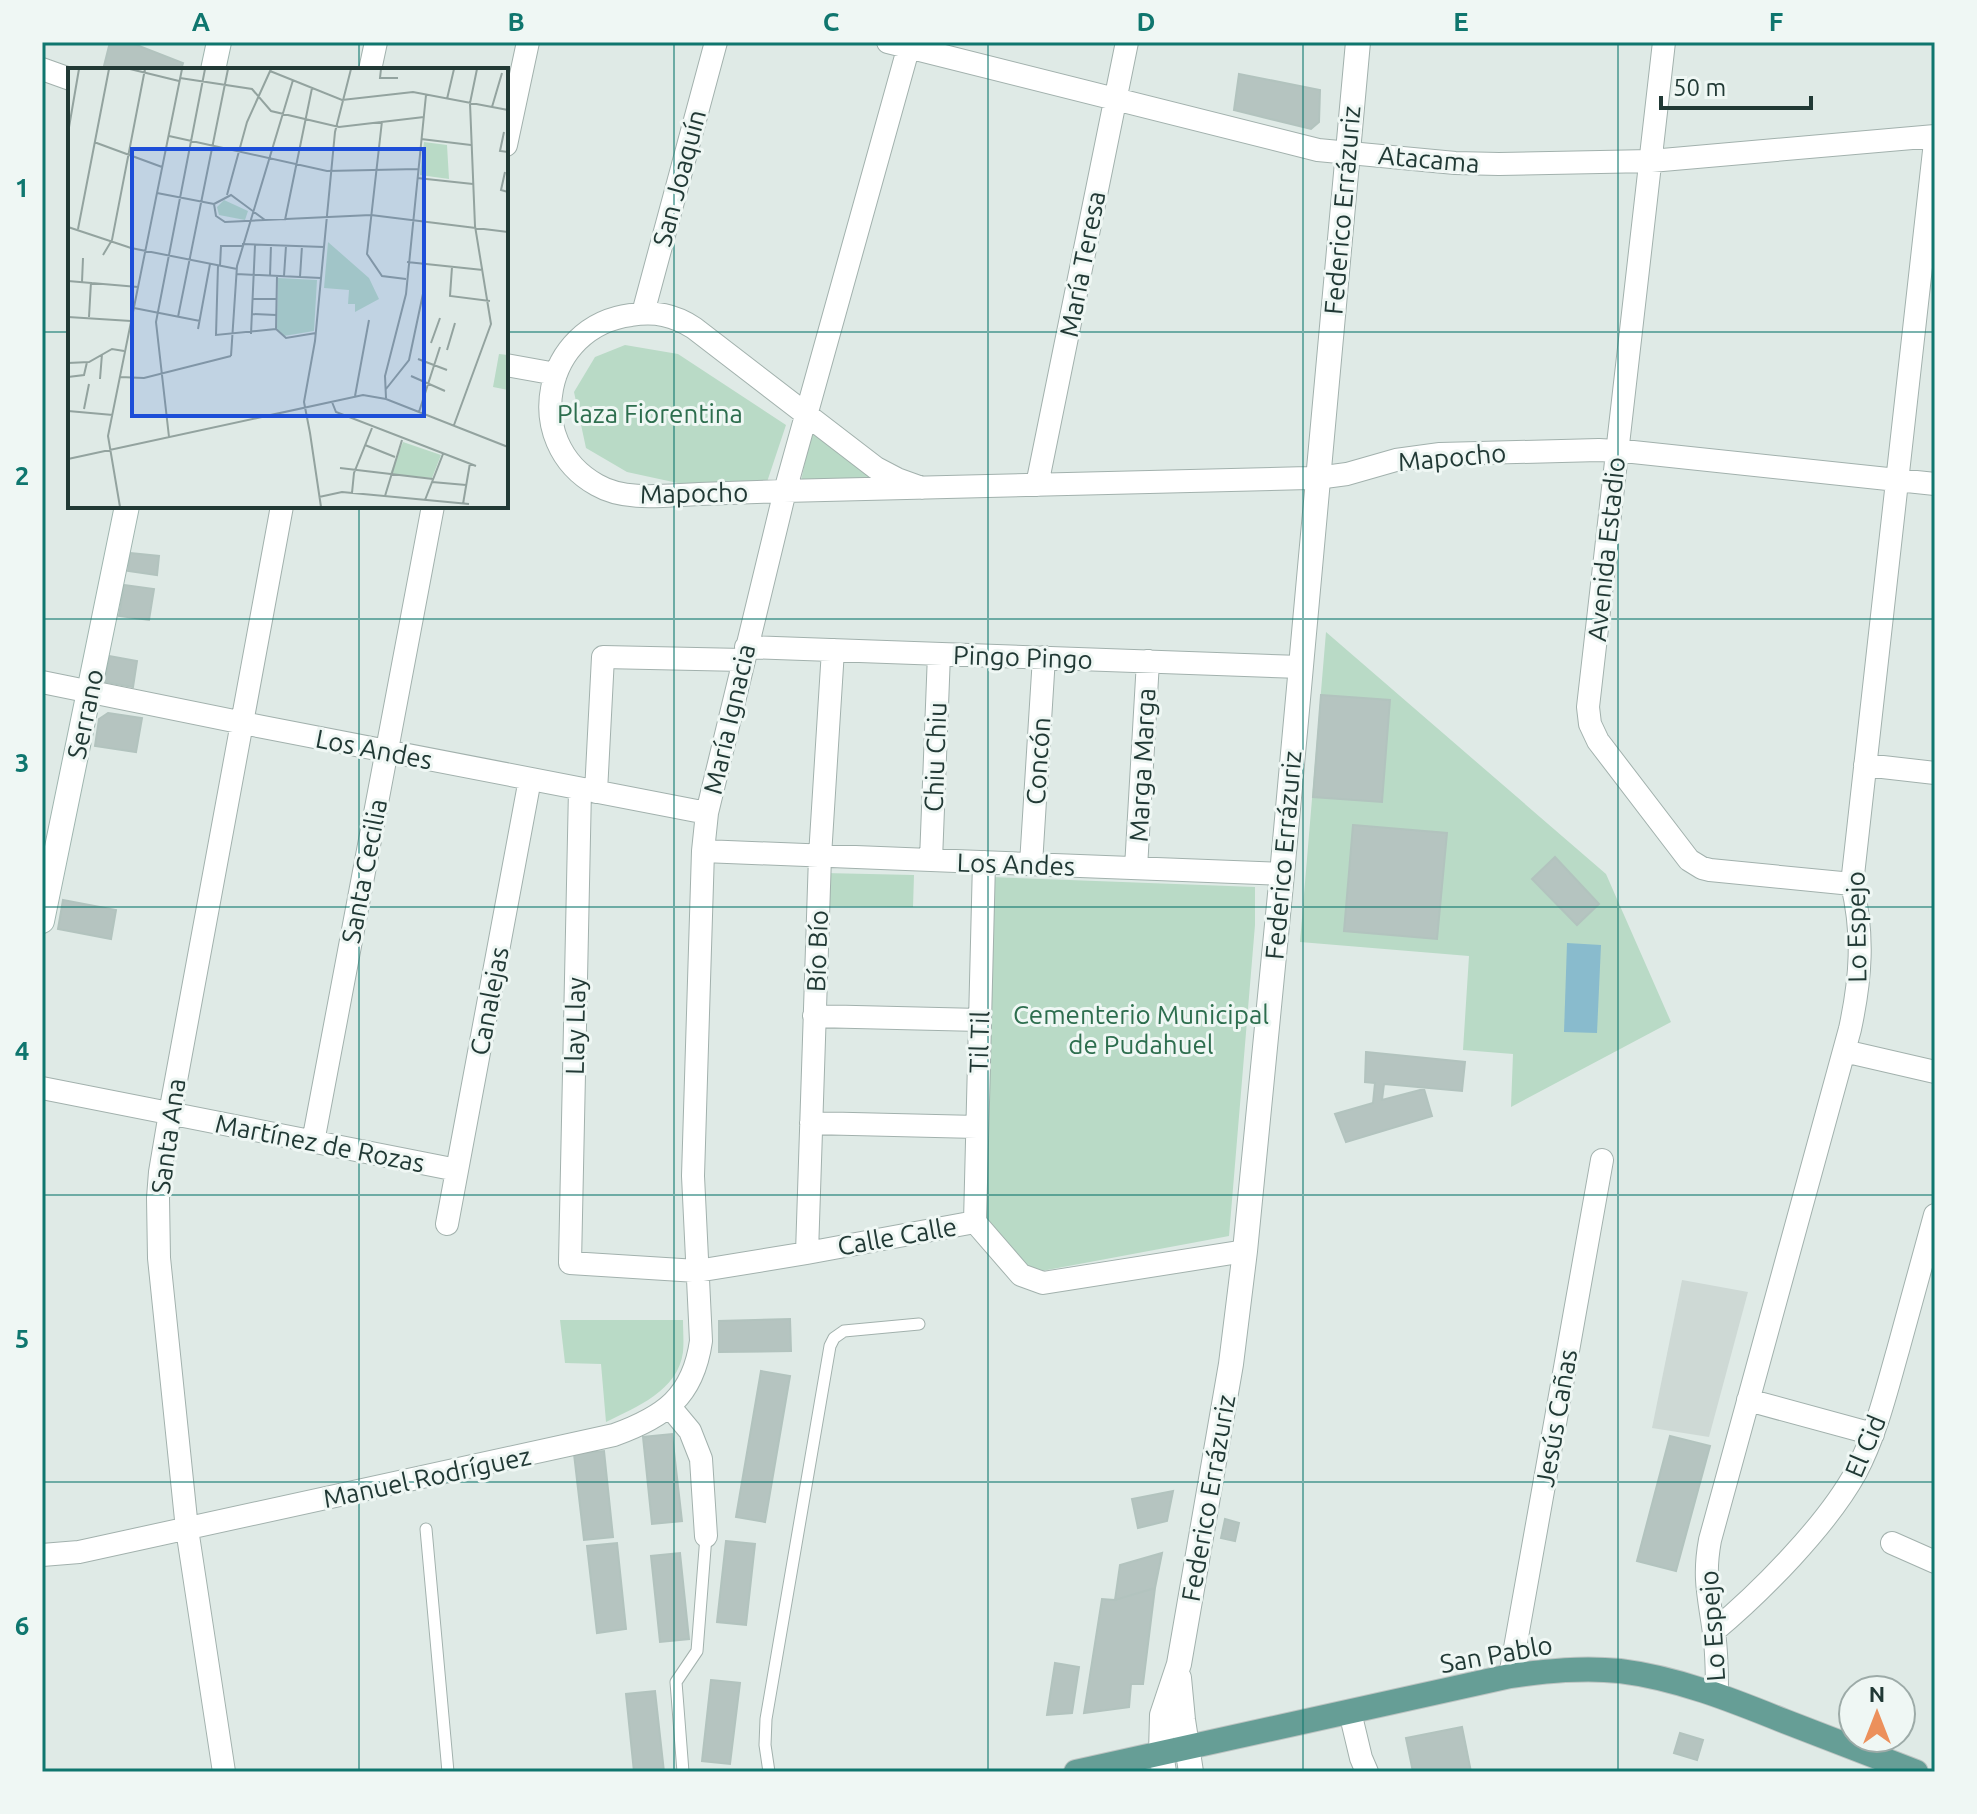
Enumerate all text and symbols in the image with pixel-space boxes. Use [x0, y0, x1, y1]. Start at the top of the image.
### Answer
text: A [192, 7, 211, 36]
text: B [507, 7, 525, 36]
text: C [823, 7, 840, 36]
text: D [1137, 7, 1155, 36]
text: E [1453, 7, 1469, 36]
text: F [1769, 7, 1783, 36]
scale bar [1661, 60, 1811, 110]
inset map [68, 68, 508, 508]
text: 50 m [1673, 74, 1726, 101]
street label: Federico Errázuriz [1318, 104, 1366, 316]
street label: San Joaquín [647, 106, 711, 250]
street label: Atacama [1377, 140, 1481, 178]
text: 1 [15, 173, 29, 202]
street label: María Teresa [1054, 189, 1110, 339]
park label: Plaza Fiorentina [557, 399, 743, 428]
street label: Mapocho [1397, 438, 1507, 476]
street label: Avenida Estadio [1582, 455, 1630, 643]
text: 2 [15, 461, 29, 490]
street label: Mapocho [639, 478, 749, 508]
street label: Pingo Pingo [953, 640, 1093, 674]
street label: María Ignacia [698, 641, 760, 797]
street label: Serrano [61, 666, 109, 762]
street label: Marga Marga [1123, 687, 1161, 843]
street label: Chiu Chiu [919, 702, 951, 812]
street label: Concón [1020, 716, 1056, 806]
street label: Los Andes [313, 723, 435, 775]
text: 3 [15, 748, 29, 777]
street label: Federico Errázuriz [1259, 749, 1307, 961]
street label: Santa Cecilia [336, 796, 392, 946]
street label: Los Andes [956, 847, 1076, 881]
street label: Lo Espejo [1841, 871, 1871, 983]
street label: Bío Bío [801, 910, 833, 992]
street label: Canalejas [464, 944, 514, 1058]
street label: Llay Llay [560, 977, 590, 1075]
park label: Cementerio Municipal de Pudahuel [1013, 1000, 1269, 1059]
street label: Til Til [963, 1010, 995, 1074]
text: 4 [15, 1036, 29, 1065]
street label: Santa Ana [146, 1076, 190, 1196]
street label: Martínez de Rozas [213, 1108, 427, 1178]
street label: Calle Calle [835, 1211, 959, 1261]
text: 5 [15, 1324, 29, 1353]
street label: Jesús Cañas [1530, 1347, 1582, 1489]
street label: Federico Errázuriz [1176, 1392, 1240, 1604]
street label: El Cid [1839, 1410, 1891, 1482]
street label: Manuel Rodríguez [320, 1441, 534, 1513]
street label: Lo Espejo [1694, 1569, 1730, 1683]
text: 6 [15, 1611, 29, 1640]
street label: San Pablo [1437, 1630, 1555, 1678]
north arrow [1837, 1674, 1917, 1754]
text: N [1869, 1681, 1885, 1706]

